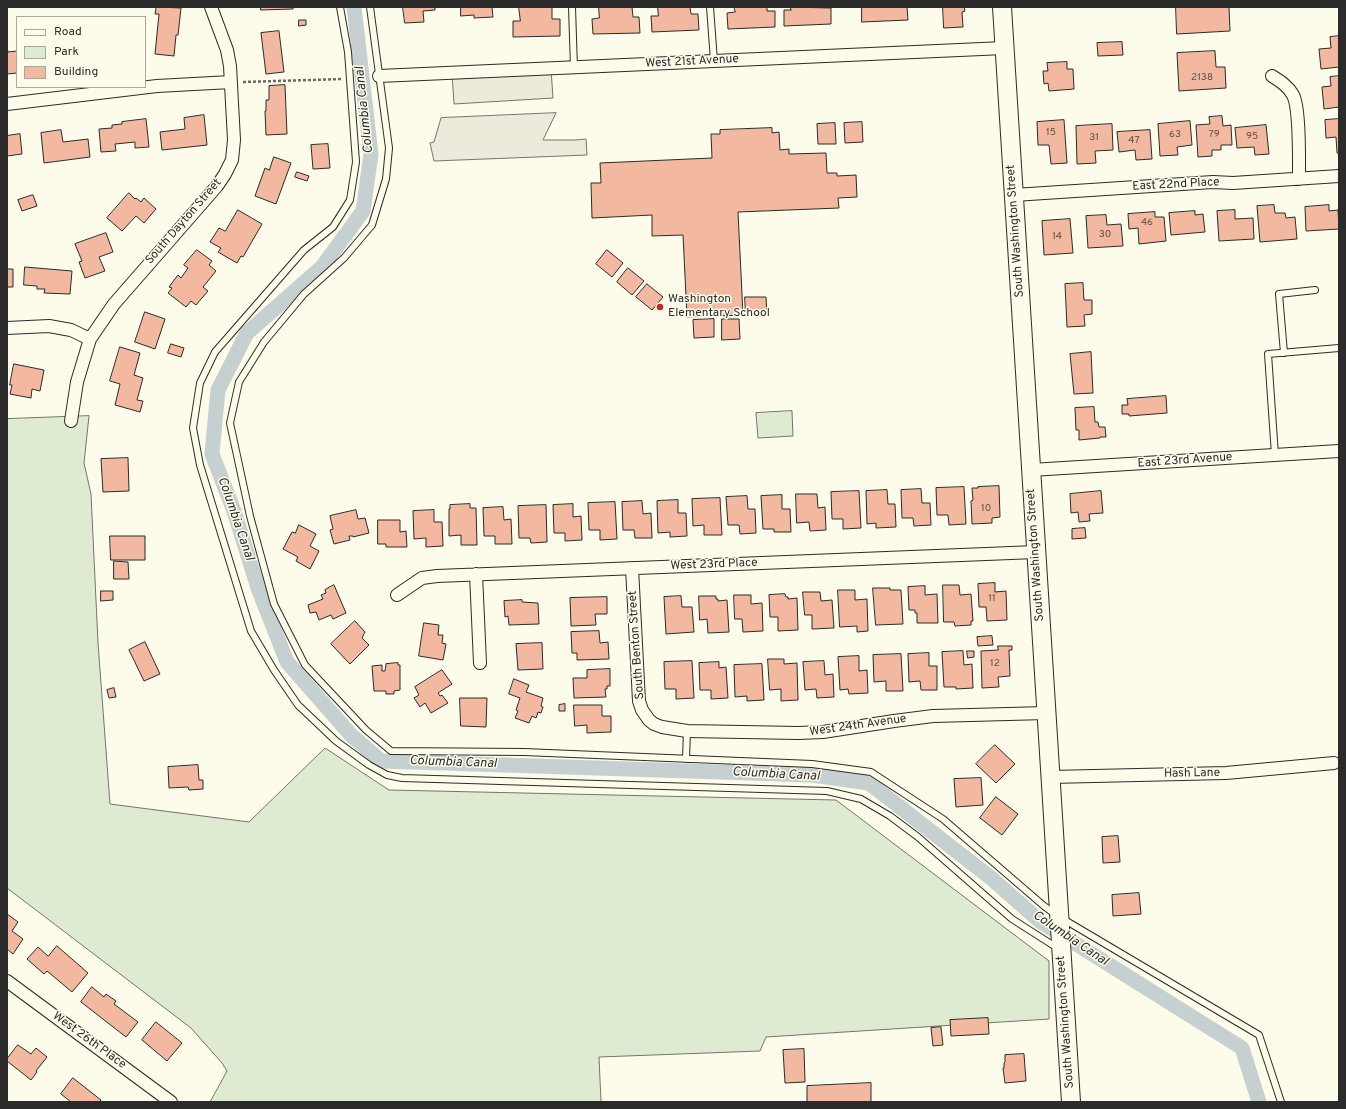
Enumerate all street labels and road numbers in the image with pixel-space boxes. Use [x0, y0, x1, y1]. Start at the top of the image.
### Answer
street label: West 21st Avenue [645, 52, 739, 72]
street label: South Washington Street [1004, 164, 1028, 298]
street label: South Dayton Street [143, 176, 225, 268]
street label: East 22nd Place [1132, 176, 1220, 194]
street label: East 23rd Avenue [1137, 451, 1233, 471]
street label: South Washington Street [1024, 488, 1048, 622]
street label: West 23rd Place [670, 556, 758, 574]
street label: South Benton Street [626, 590, 648, 700]
street label: West 24th Avenue [809, 712, 907, 740]
street label: Hash Lane [1164, 766, 1220, 782]
street label: South Washington Street [1054, 955, 1078, 1089]
street label: West 26th Place [50, 1010, 128, 1072]

